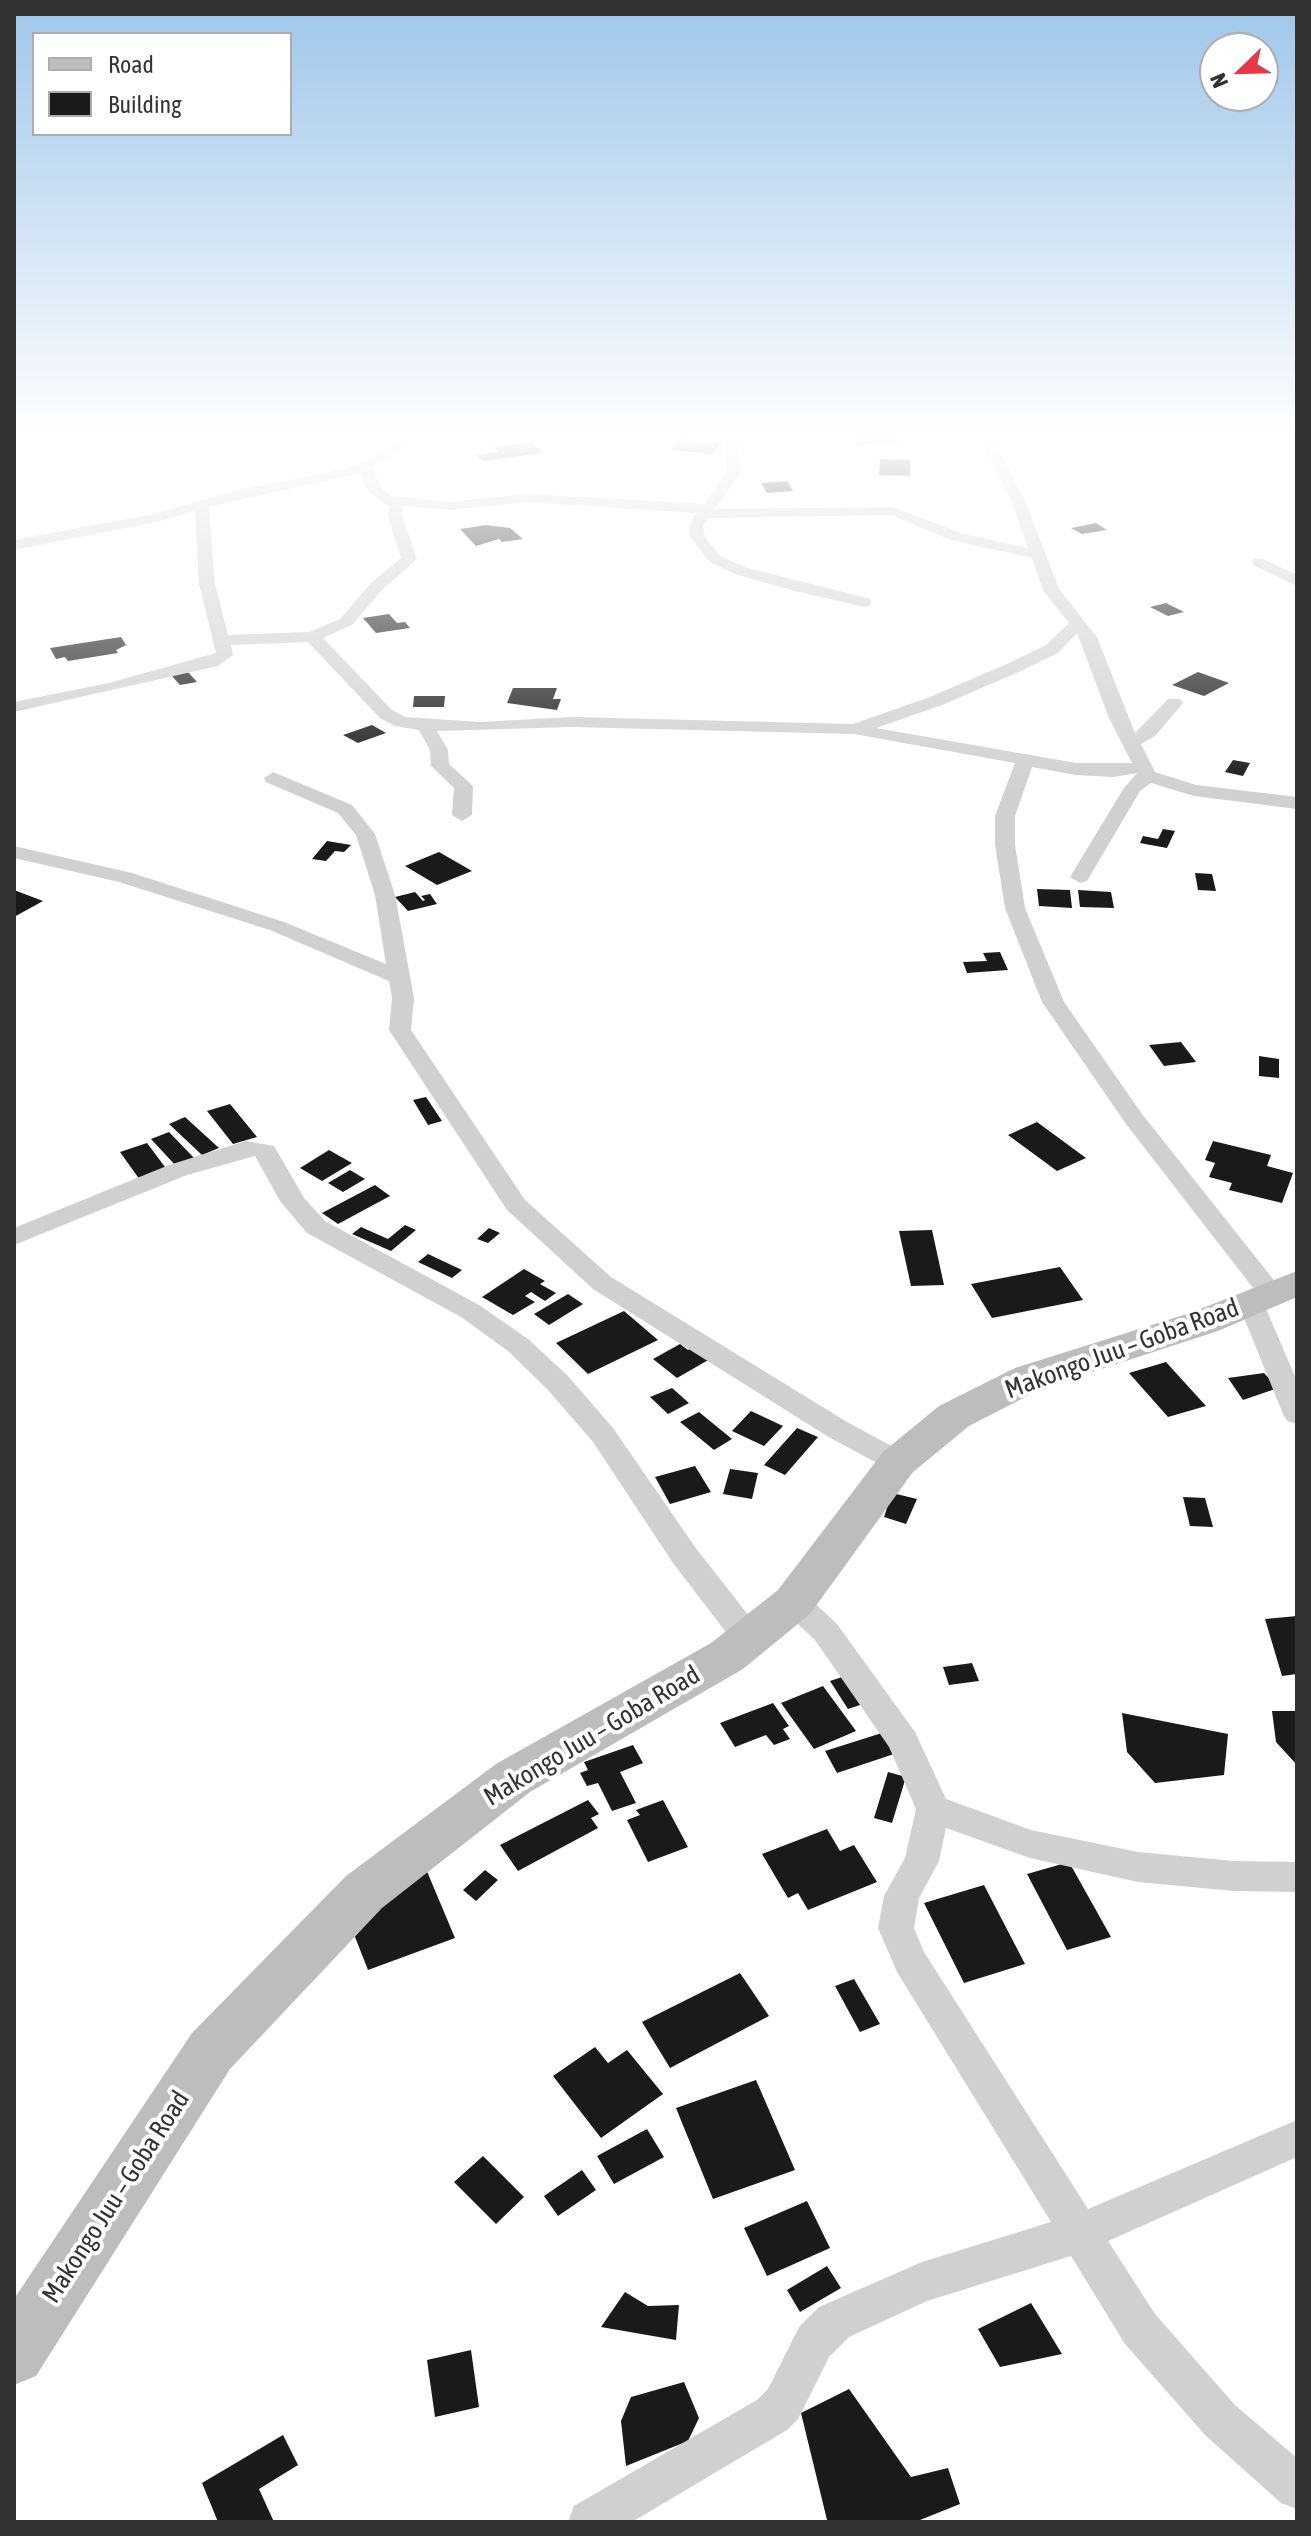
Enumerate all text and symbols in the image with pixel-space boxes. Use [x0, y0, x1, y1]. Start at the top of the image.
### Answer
legend [32, 32, 292, 136]
north arrow [1199, 32, 1279, 112]
text: Road [108, 51, 154, 78]
text: N [1204, 70, 1233, 92]
text: Building [108, 91, 181, 118]
street label: Makongo Juu – Goba Road [1001, 1292, 1243, 1406]
street label: Makongo Juu – Goba Road [478, 1659, 706, 1813]
street label: Makongo Juu – Goba Road [36, 2085, 196, 2309]

